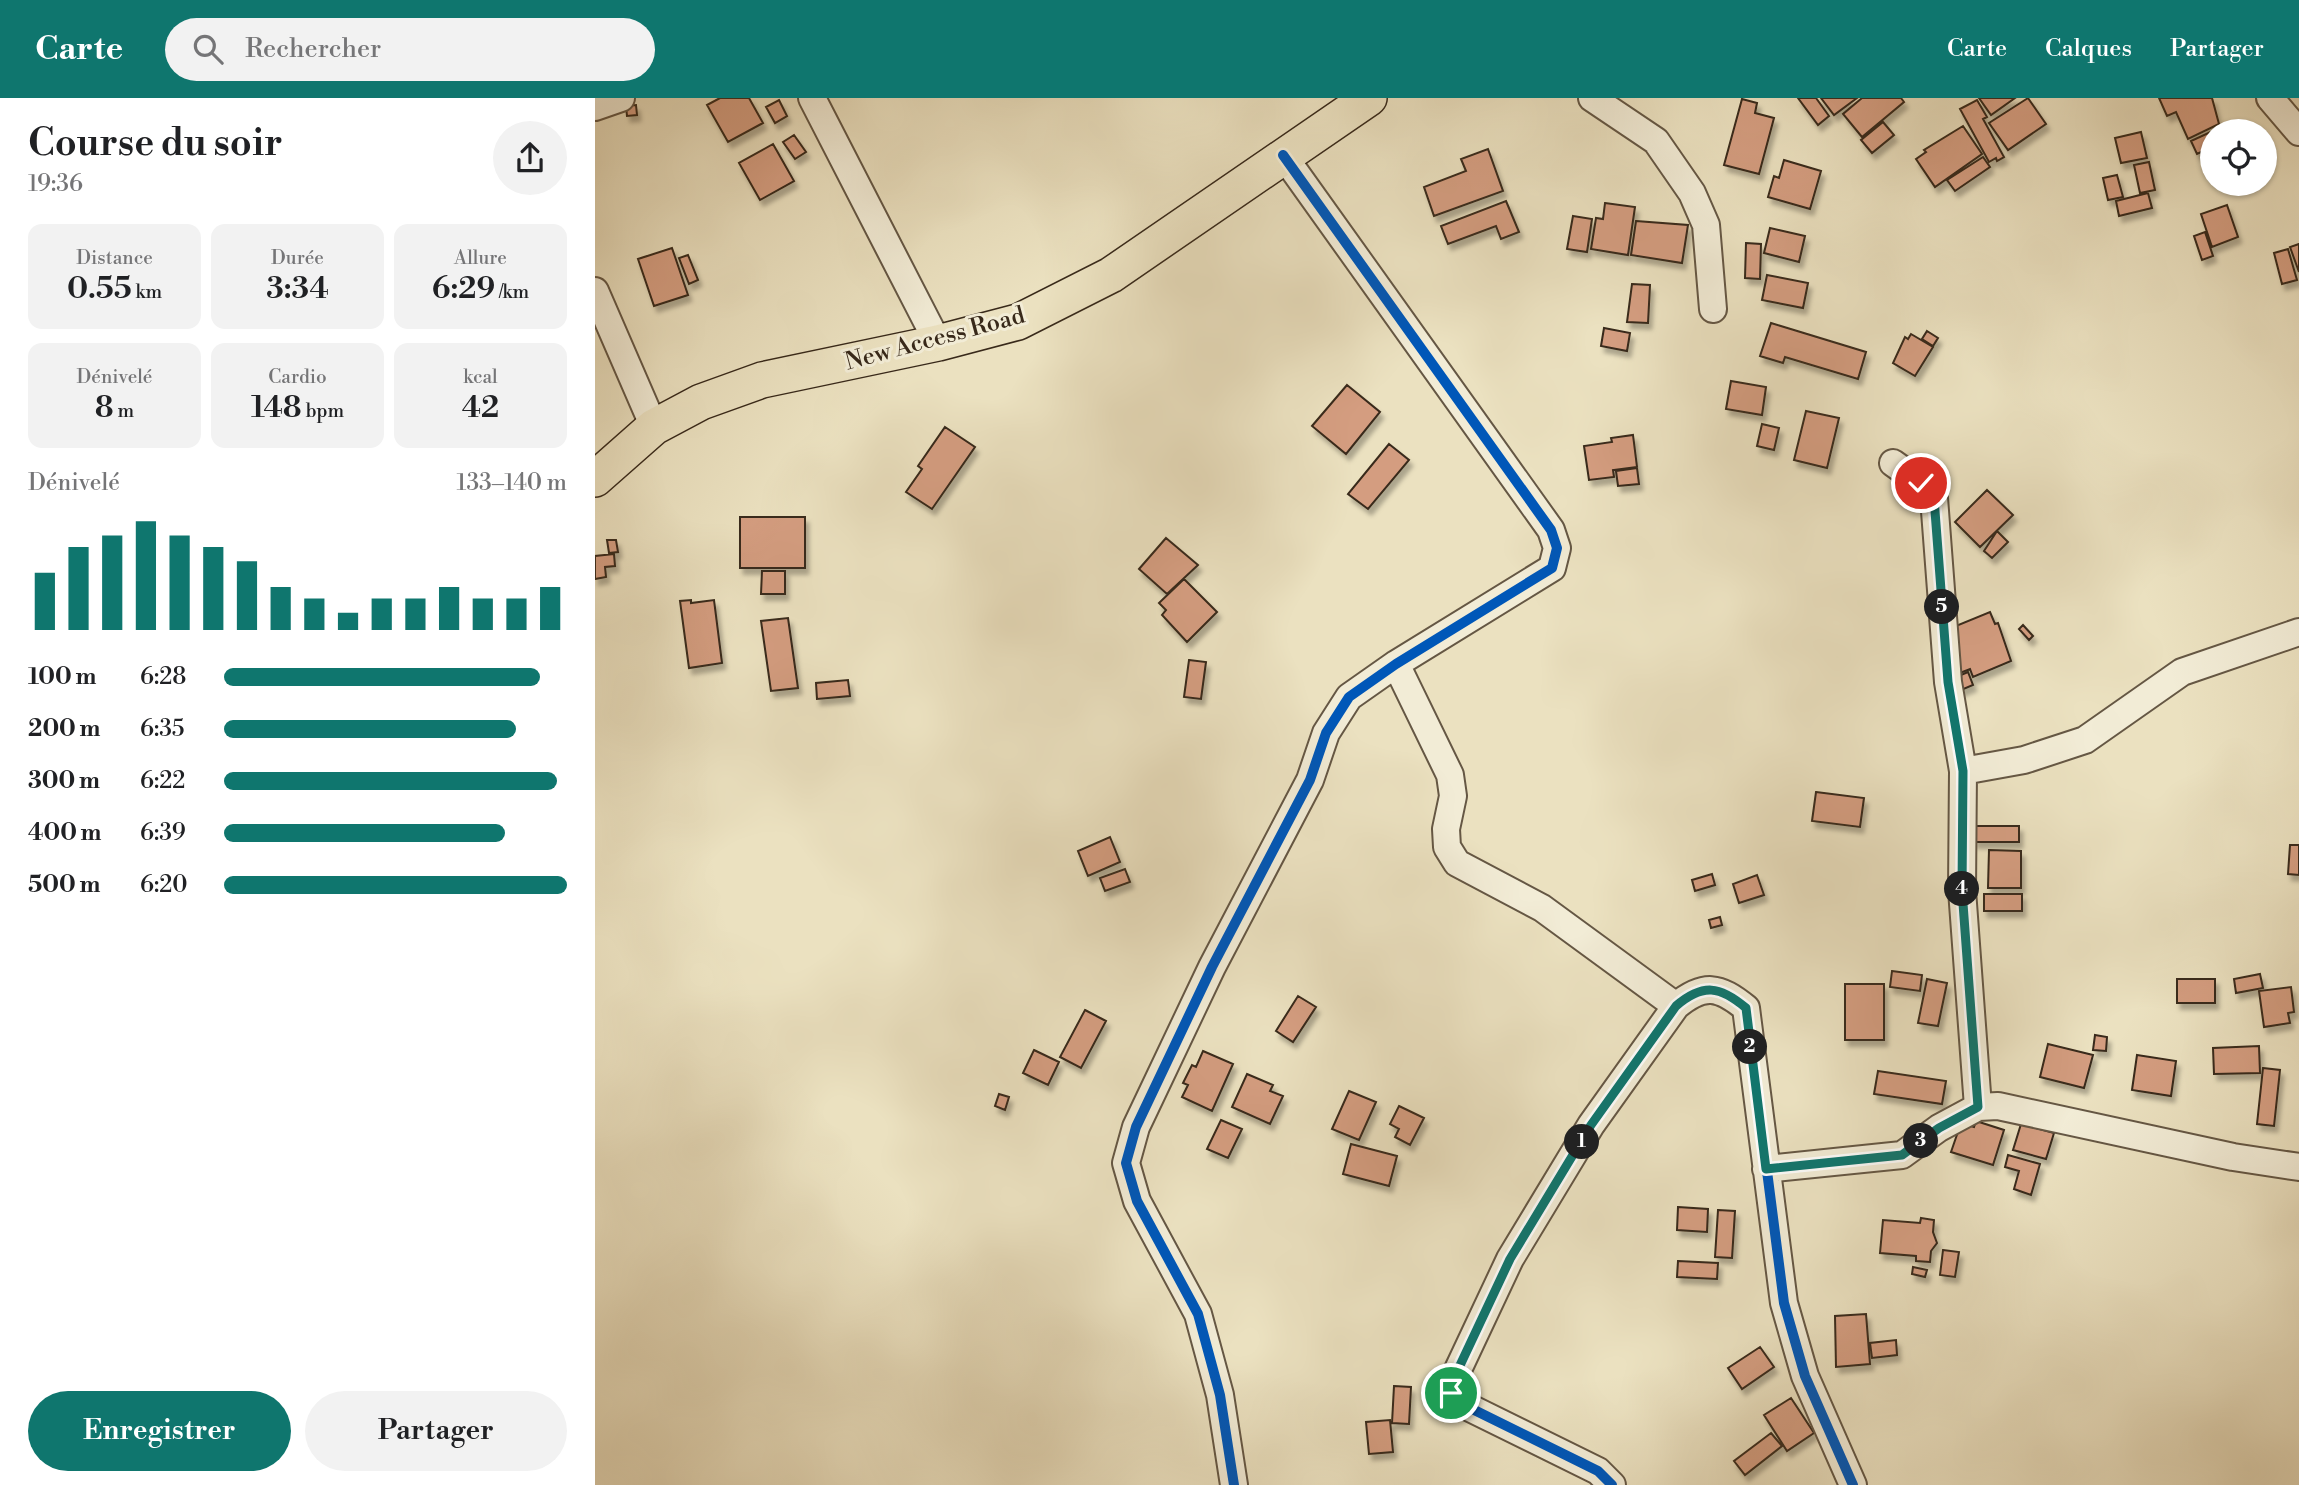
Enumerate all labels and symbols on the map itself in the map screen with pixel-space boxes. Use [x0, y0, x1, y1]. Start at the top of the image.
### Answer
street label: New Access Road [842, 300, 1029, 377]
pin [1891, 453, 1951, 513]
pin: 5 [1925, 589, 1959, 624]
pin: 4 [1945, 872, 1979, 906]
pin: 2 [1733, 1030, 1767, 1065]
pin: 1 [1565, 1124, 1599, 1160]
pin: 3 [1903, 1124, 1939, 1158]
pin [1421, 1363, 1481, 1423]

